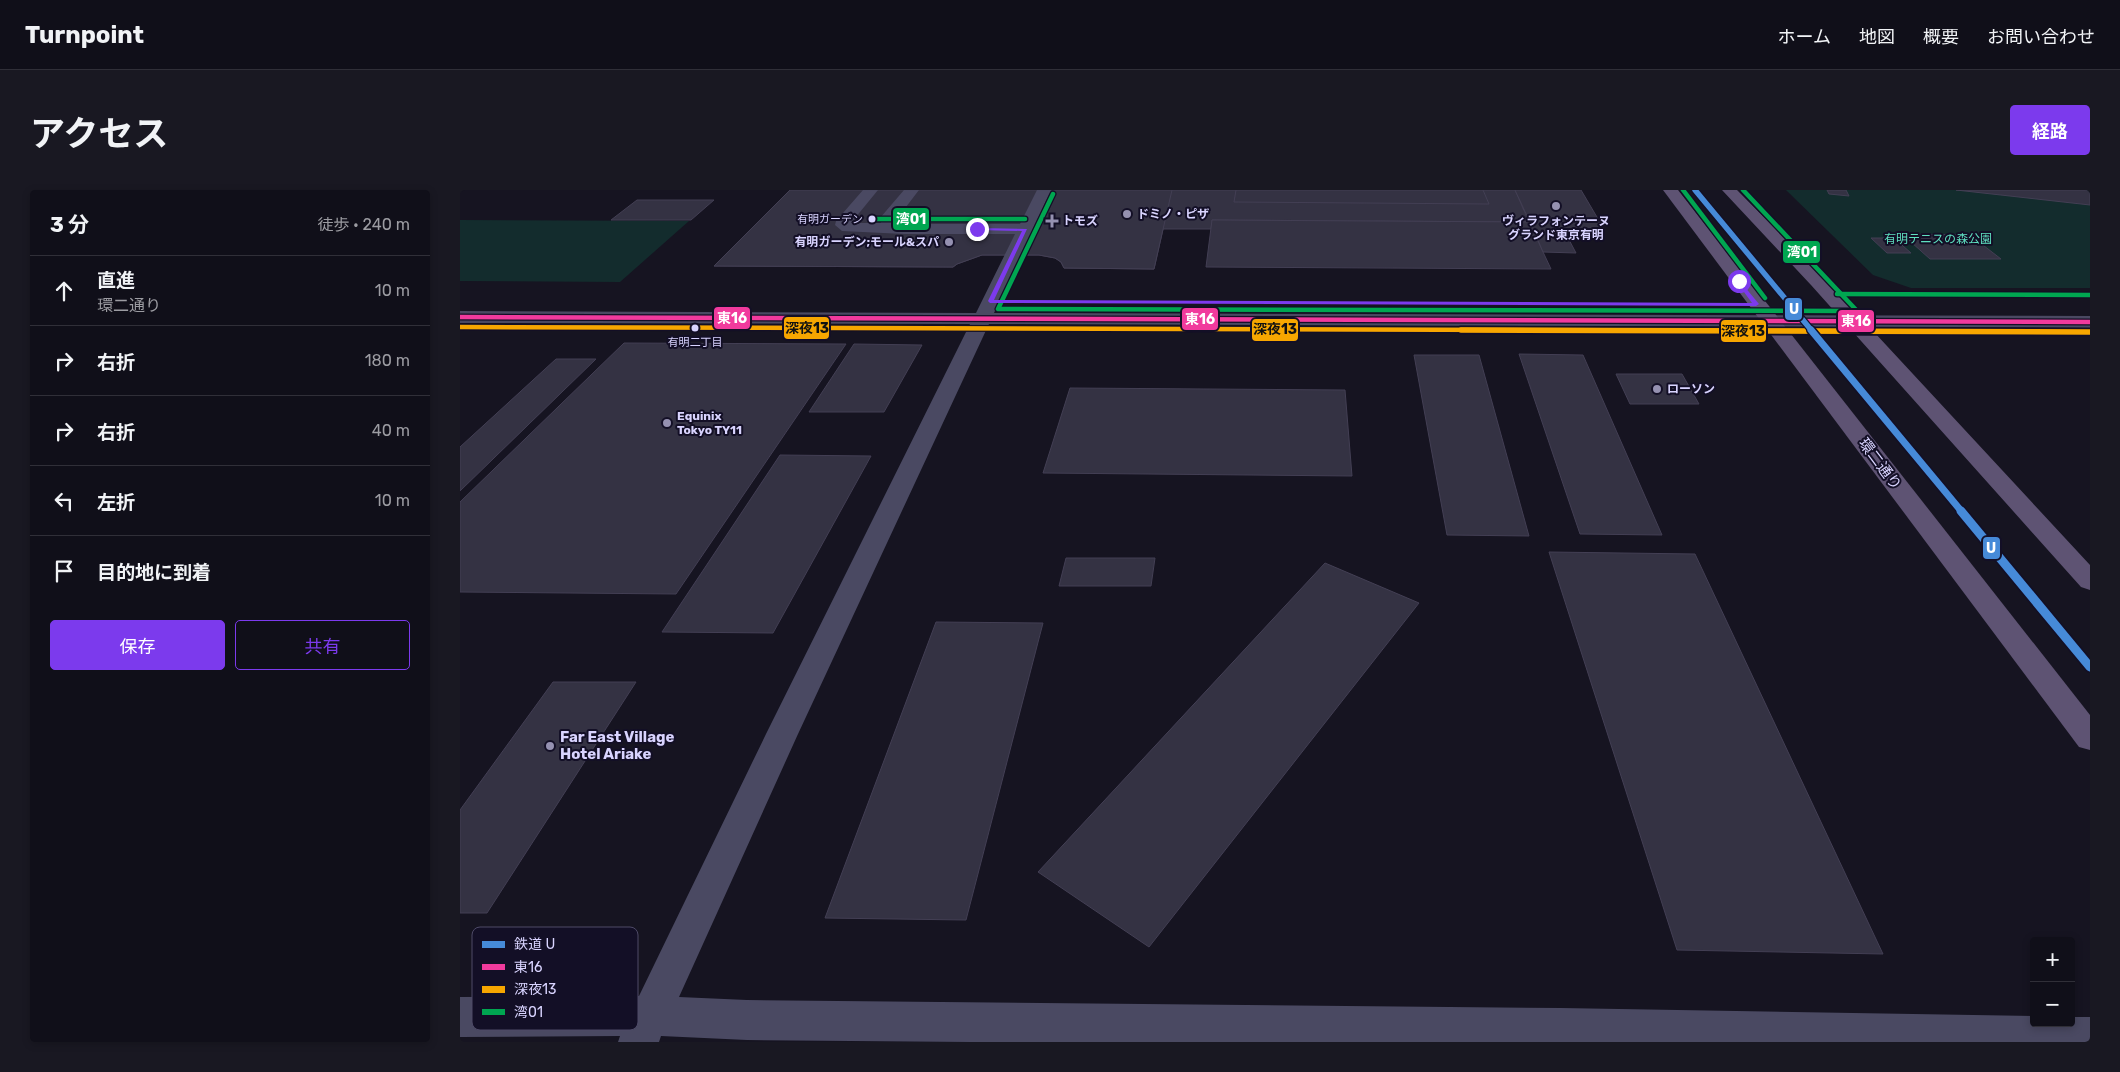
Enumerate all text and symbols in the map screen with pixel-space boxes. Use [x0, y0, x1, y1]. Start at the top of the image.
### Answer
text: Turnpoint [25, 21, 144, 49]
text: ホーム [1778, 26, 1831, 48]
text: 地図 [1859, 26, 1895, 48]
text: 概要 [1923, 26, 1959, 48]
text: お問い合わせ [1987, 26, 2095, 48]
button: 経路 [2010, 105, 2090, 155]
text: アクセス [30, 113, 168, 155]
marker: ヴィラフォンテーヌ グランド東京有明 [1550, 200, 1562, 212]
line badge: 湾01 [892, 207, 930, 231]
place label: ドミノ・ピザ [1137, 207, 1209, 221]
marker: ドミノ・ピザ [1121, 208, 1133, 220]
text: 湾01 [896, 211, 926, 228]
text: 3 分 [50, 212, 89, 237]
place label: 有明ガーデン [797, 213, 863, 226]
marker: 有明ガーデン [867, 214, 877, 224]
place label: トモズ [1062, 214, 1098, 228]
place label: ヴィラフォンテーヌ グランド東京有明 [1502, 214, 1610, 242]
text: 徒歩 · 240 m [317, 215, 410, 234]
marker: トモズ [1046, 215, 1058, 227]
route end [966, 218, 989, 241]
park label: 有明テニスの森公園 [1884, 232, 1992, 246]
place label: 有明ガーデン;モール&スパ [794, 235, 939, 249]
marker: 有明ガーデン;モール&スパ [943, 236, 955, 248]
line badge: 湾01 [1782, 240, 1821, 264]
text: 湾01 [1787, 244, 1817, 261]
text: 直進 [97, 269, 135, 292]
route start [1728, 270, 1751, 293]
icon: ahead [50, 277, 78, 305]
text: 10 m [375, 281, 410, 300]
text: 環二通り [97, 296, 161, 315]
line badge: U [1784, 297, 1803, 321]
text: U [1789, 301, 1799, 318]
line badge: 東16 [713, 306, 751, 330]
line badge: 東16 [1181, 307, 1219, 331]
line badge: 東16 [1837, 309, 1875, 333]
text: 東16 [717, 310, 747, 327]
text: 東16 [1185, 311, 1215, 328]
text: 東16 [1841, 313, 1871, 330]
line badge: 深夜13 [783, 316, 830, 340]
line badge: 深夜13 [1251, 318, 1299, 342]
line badge: 深夜13 [1720, 319, 1767, 343]
text: 深夜13 [785, 320, 829, 337]
text: 深夜13 [1253, 321, 1297, 338]
marker: 有明二丁目 [690, 323, 700, 333]
text: 深夜13 [1721, 323, 1765, 340]
place label: 有明二丁目 [668, 336, 723, 349]
icon: right [50, 347, 78, 375]
text: 右折 [97, 351, 135, 374]
text: 180 m [365, 351, 410, 370]
place label: ローソン [1667, 382, 1715, 396]
marker: ローソン [1651, 383, 1663, 395]
place label: Equinix Tokyo TY11 [677, 409, 742, 437]
icon: right [50, 417, 78, 445]
marker: Equinix Tokyo TY11 [661, 417, 673, 429]
text: 右折 [97, 421, 135, 444]
text: 40 m [372, 421, 410, 440]
street label: 環二通り [1855, 435, 1905, 493]
icon: left [50, 487, 78, 515]
text: 左折 [97, 491, 135, 514]
text: 10 m [375, 491, 410, 510]
line badge: U [1982, 536, 2001, 560]
text: U [1986, 540, 1996, 557]
icon: arrive [50, 557, 78, 585]
text: 目的地に到着 [97, 561, 211, 584]
button: 保存 [50, 620, 225, 670]
button: 共有 [235, 620, 410, 670]
place label: Far East Village Hotel Ariake [560, 728, 674, 763]
marker: Far East Village Hotel Ariake [544, 740, 556, 752]
legend [472, 927, 638, 1030]
text: 鉄道 U [514, 936, 555, 953]
map controls [2030, 937, 2075, 1027]
button: + [2030, 937, 2075, 982]
text: 東16 [514, 959, 542, 976]
text: 深夜13 [514, 981, 556, 998]
button: − [2030, 982, 2075, 1027]
text: 湾01 [514, 1004, 543, 1021]

